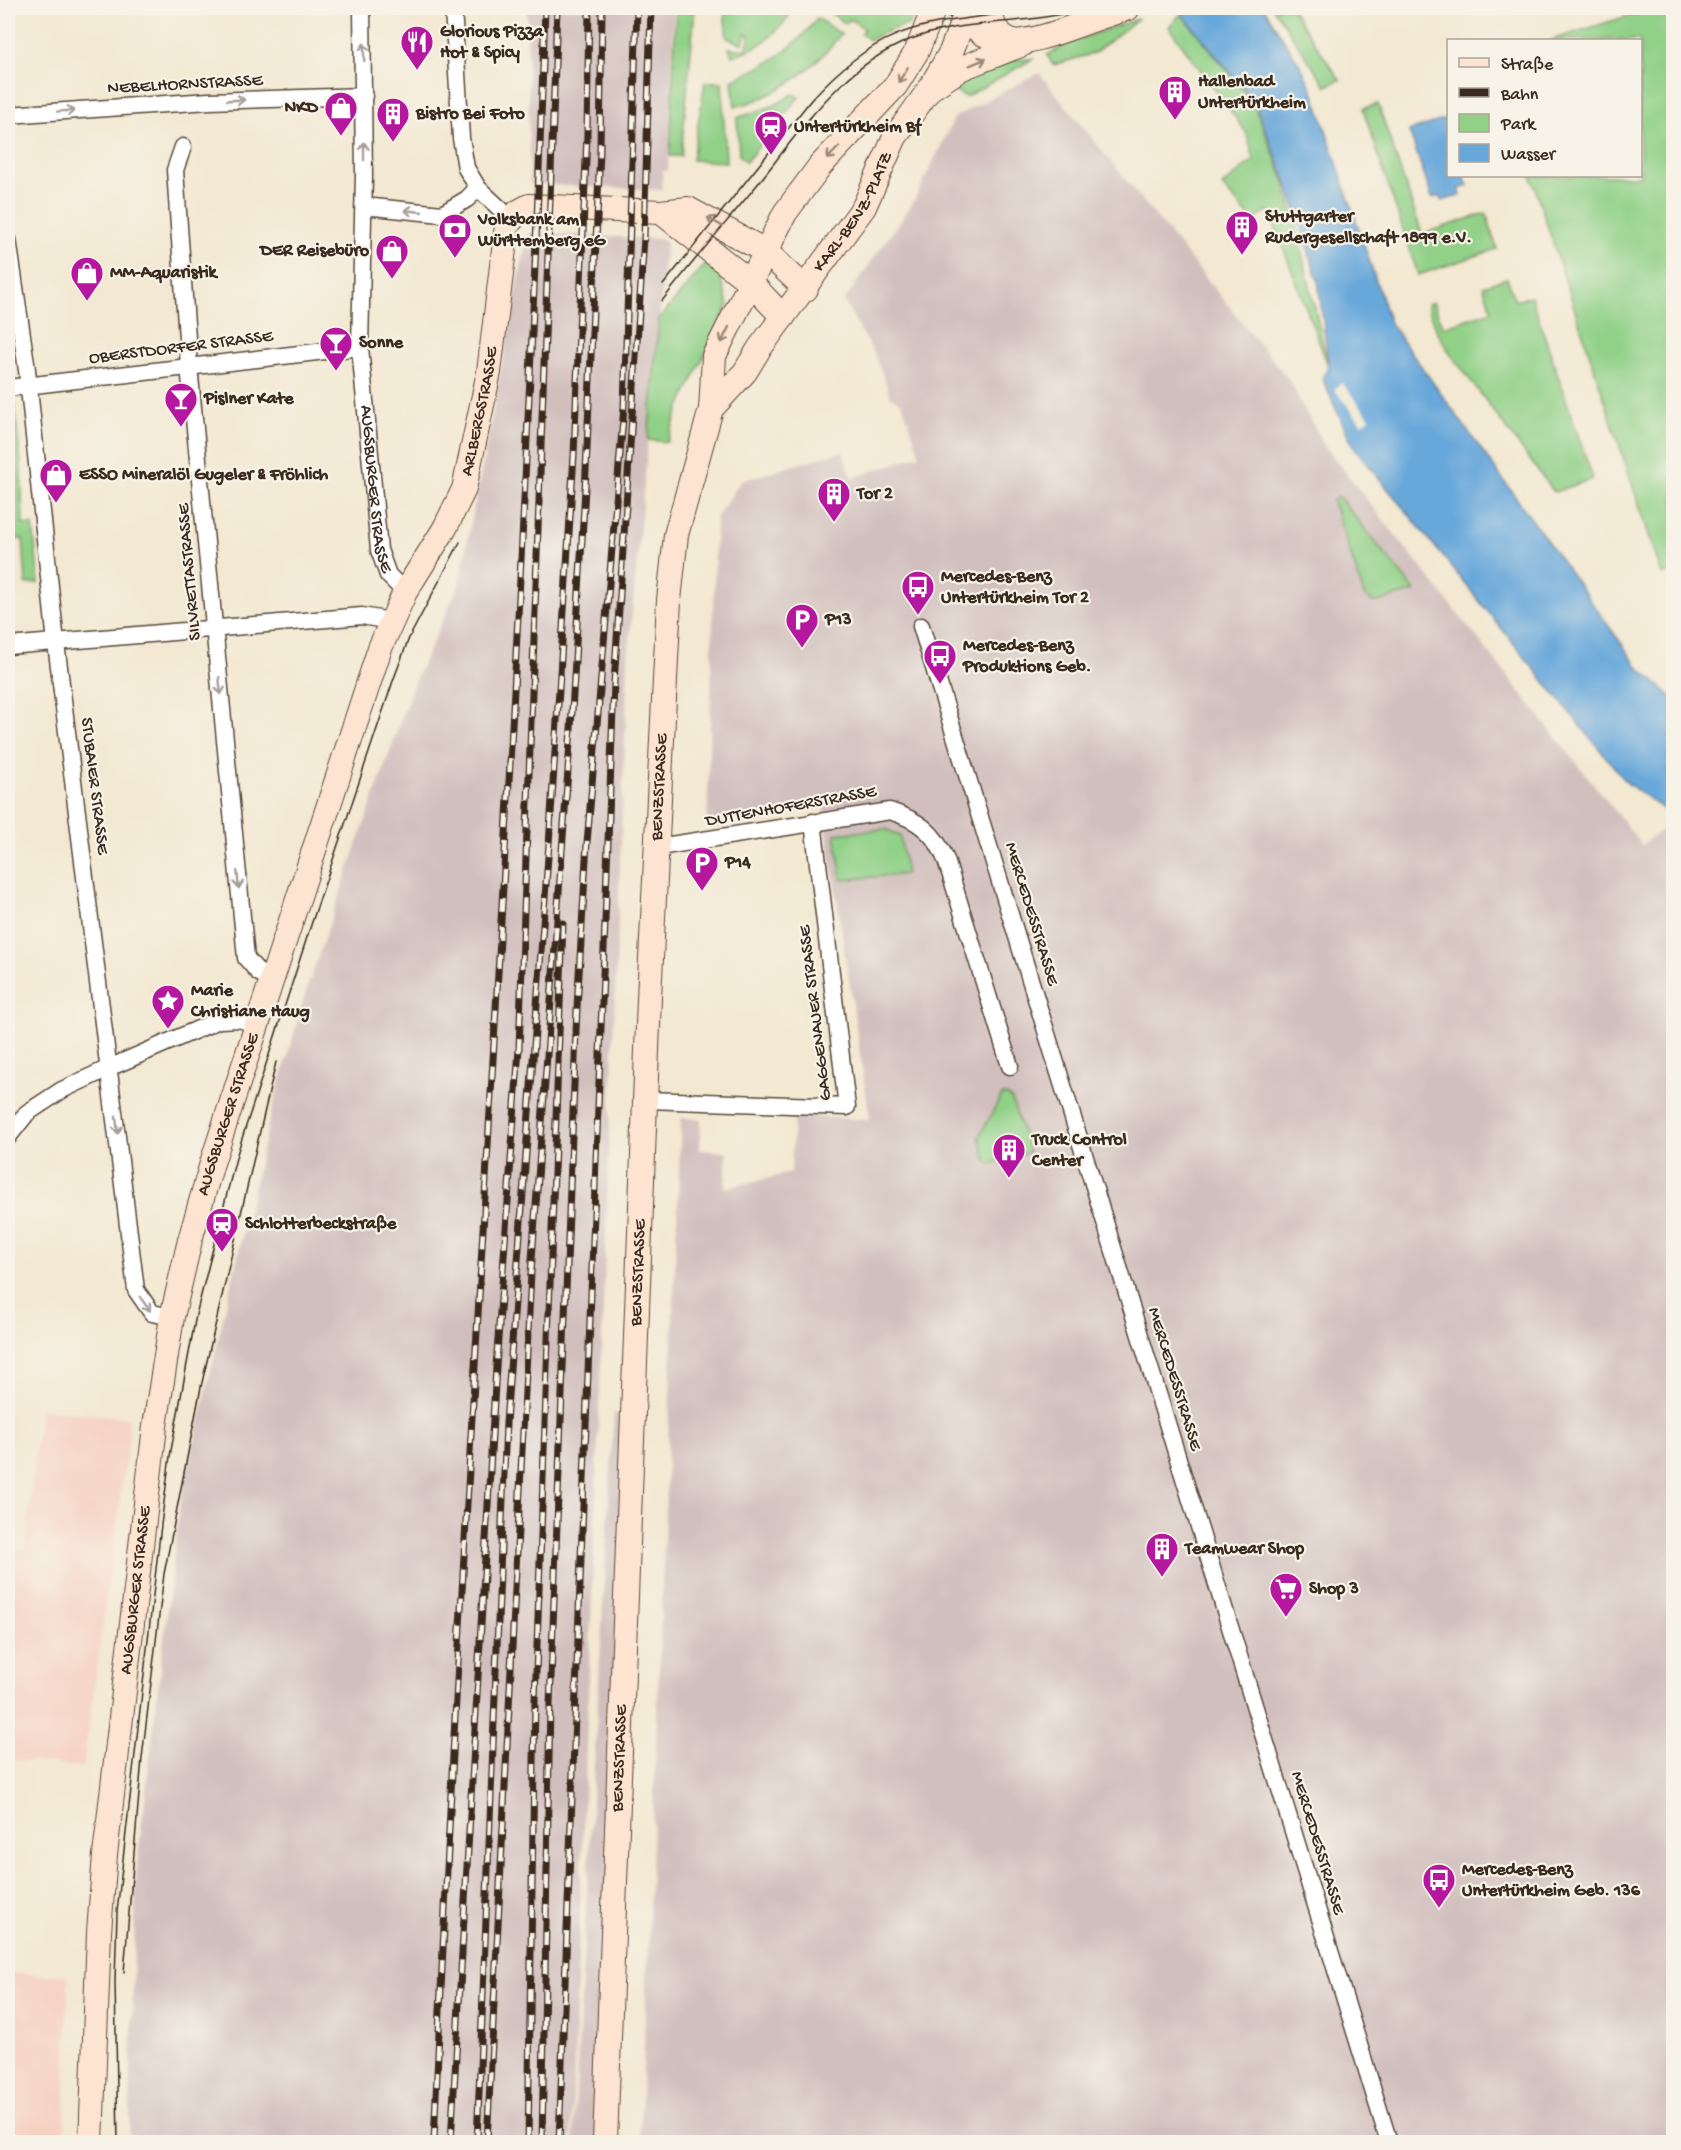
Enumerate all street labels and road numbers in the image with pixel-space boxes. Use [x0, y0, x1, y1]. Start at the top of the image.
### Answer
street label: NEBELHORNSTRASSE [107, 70, 264, 100]
street label: KARL-BENZ-PLATZ [809, 149, 898, 276]
street label: OBERSTDORFER STRASSE [88, 326, 275, 370]
street label: ARLBERGSTRASSE [457, 345, 503, 478]
street label: AUGSBURGER STRASSE [355, 404, 397, 577]
street label: SILVRETTASTRASSE [173, 502, 206, 641]
street label: STUBAIER STRASSE [75, 716, 113, 857]
street label: BENZSTRASSE [646, 732, 673, 842]
street label: DUTTENHOFERSTRASSE [703, 781, 879, 833]
street label: MERCEDESSTRASSE [999, 840, 1063, 989]
street label: GAGGENAUER STRASSE [795, 923, 837, 1102]
street label: AUGSBURGER STRASSE [193, 1030, 264, 1198]
street label: BENZSTRASSE [626, 1218, 651, 1328]
street label: MERCEDESSTRASSE [1142, 1305, 1206, 1454]
street label: AUGSBURGER STRASSE [116, 1504, 156, 1675]
street label: BENZSTRASSE [607, 1704, 632, 1813]
street label: MERCEDESSTRASSE [1285, 1769, 1349, 1918]

